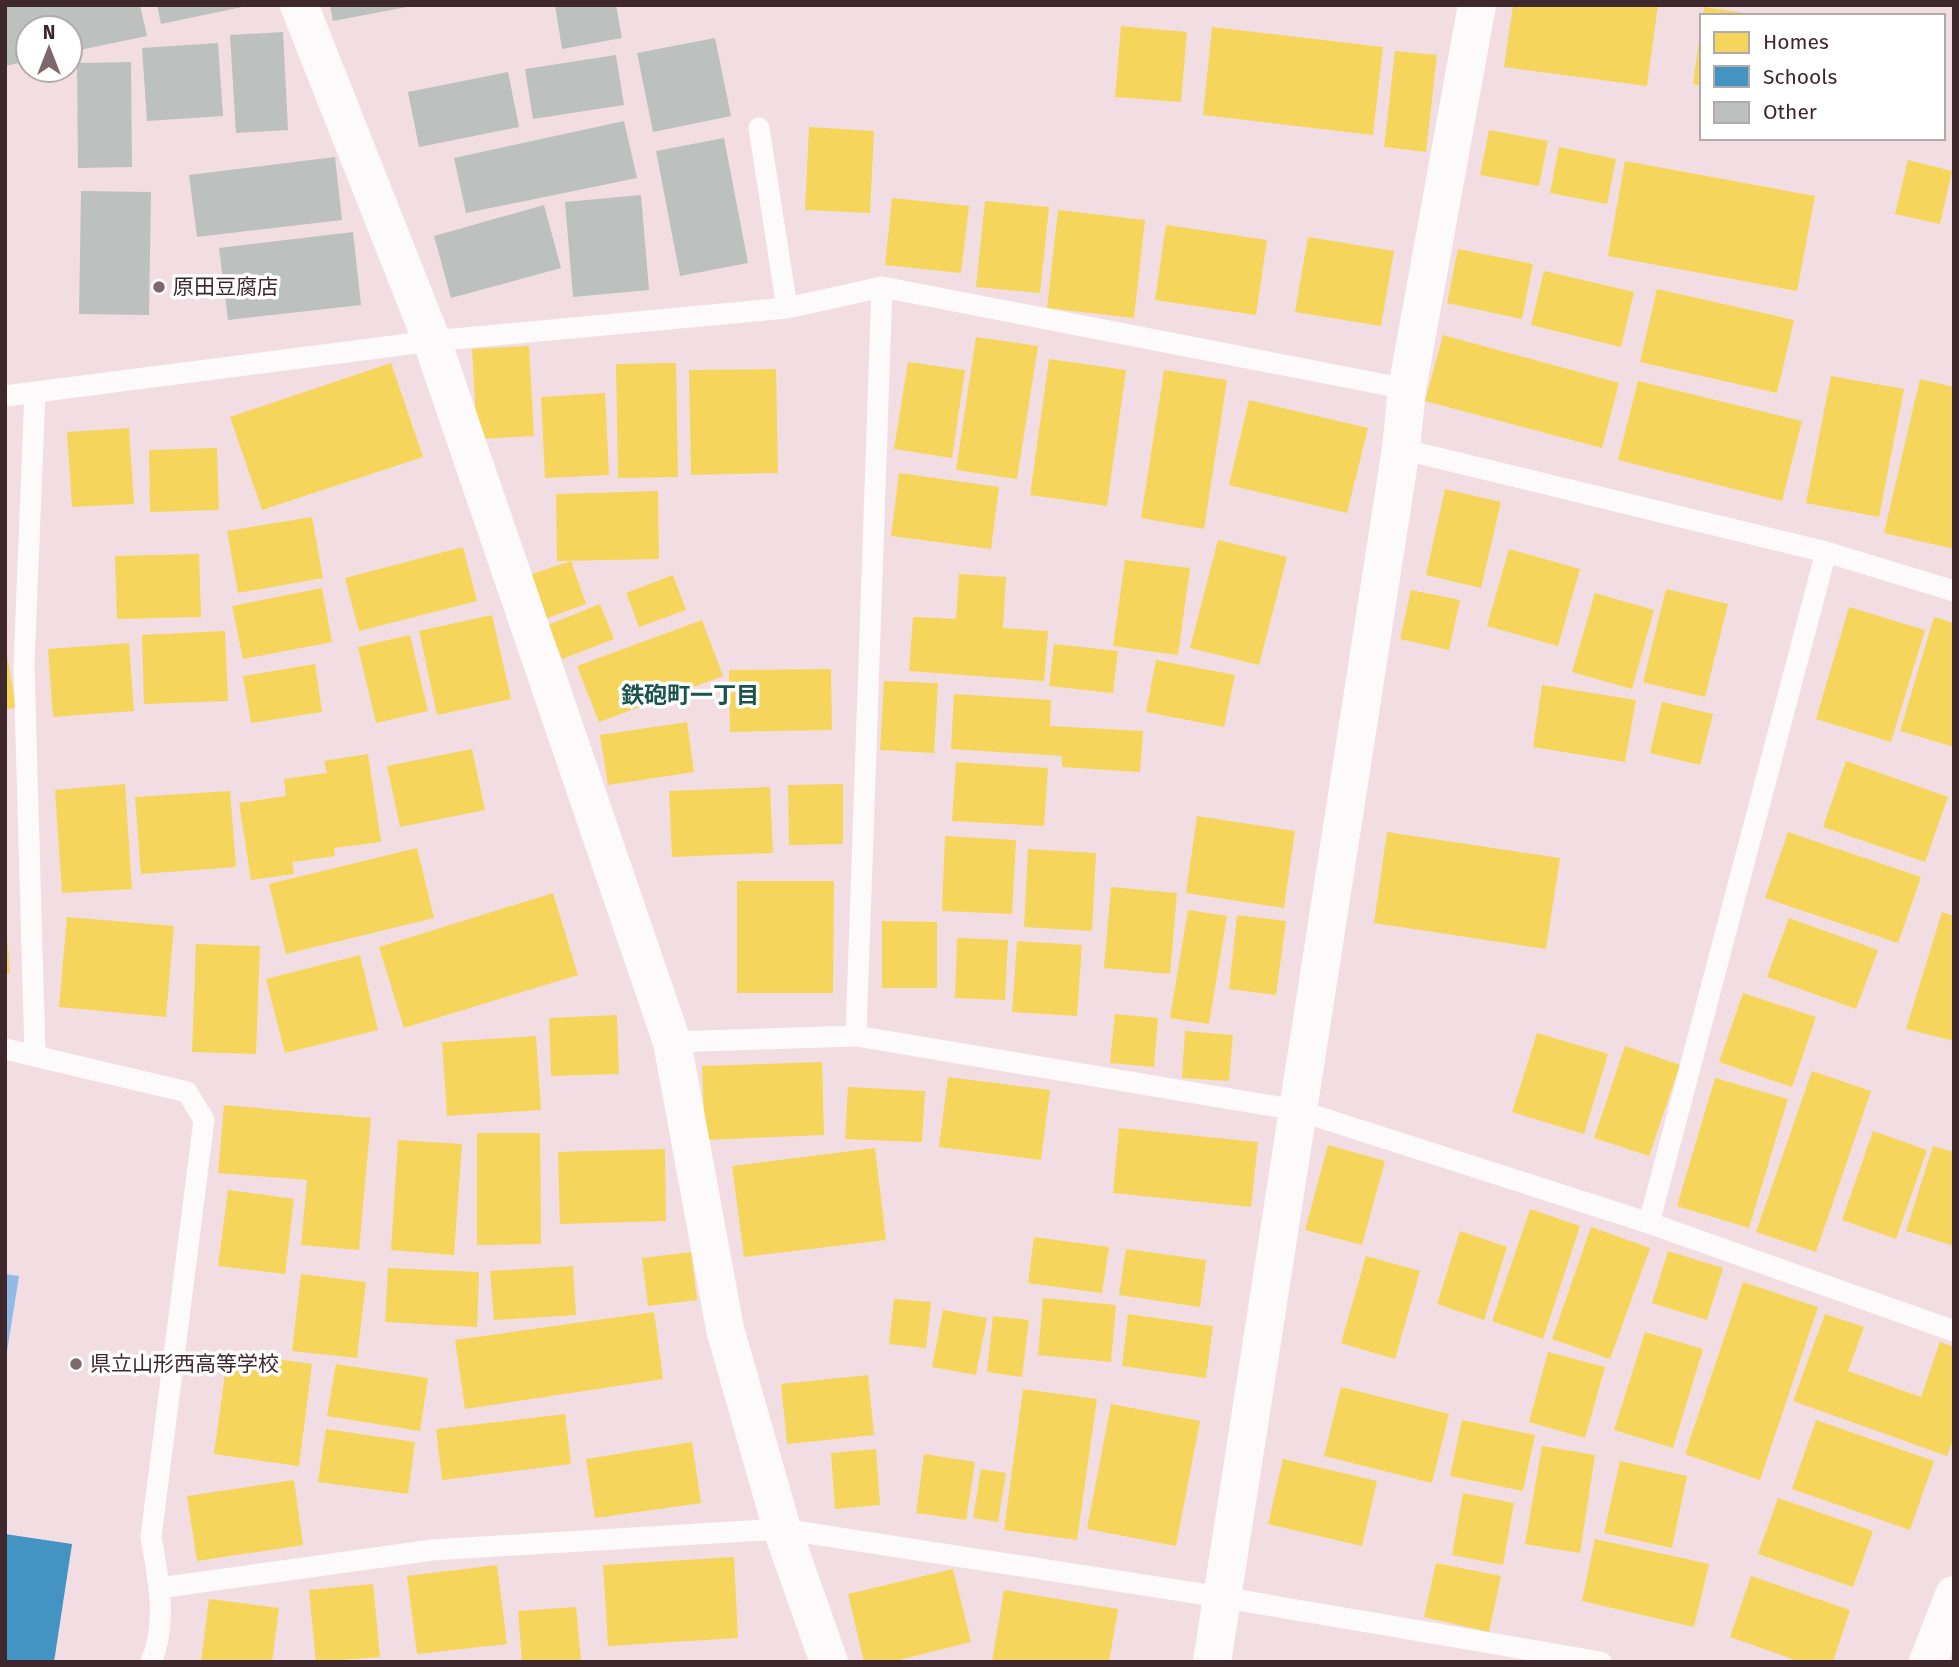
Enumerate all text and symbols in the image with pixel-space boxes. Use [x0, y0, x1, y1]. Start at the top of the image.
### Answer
north arrow [14, 14, 84, 84]
legend [1700, 14, 1945, 140]
text: N [43, 21, 55, 44]
text: Homes [1763, 29, 1829, 55]
text: Schools [1763, 64, 1837, 90]
text: Other [1763, 99, 1817, 125]
place label: 原田豆腐店 [173, 274, 278, 300]
marker: 原田豆腐店 [151, 279, 167, 295]
district label: 鉄砲町一丁目 [621, 681, 759, 709]
place label: 県立山形西高等学校 [90, 1351, 279, 1377]
marker: 県立山形西高等学校 [68, 1356, 84, 1372]

